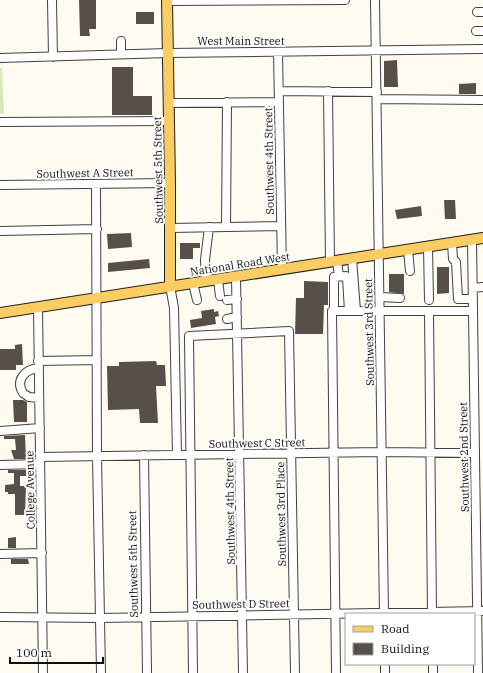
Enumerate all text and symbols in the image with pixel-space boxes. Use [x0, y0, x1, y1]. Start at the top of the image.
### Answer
street label: West Main Street [197, 34, 285, 48]
street label: Southwest 4th Street [261, 107, 277, 215]
street label: Southwest 5th Street [150, 116, 166, 224]
street label: Southwest A Street [36, 165, 134, 181]
street label: National Road West [189, 249, 291, 279]
street label: Southwest 3rd Street [361, 278, 377, 386]
street label: Southwest 2nd Street [456, 402, 472, 512]
street label: Southwest C Street [208, 435, 306, 451]
street label: College Avenue [22, 450, 38, 529]
street label: Southwest 4th Street [222, 457, 238, 565]
street label: Southwest 3rd Place [273, 462, 289, 566]
street label: Southwest 5th Street [125, 510, 141, 618]
street label: Southwest D Street [192, 596, 290, 612]
legend [345, 613, 475, 665]
text: Road [381, 621, 410, 636]
scale bar [10, 639, 103, 665]
text: Building [381, 641, 429, 656]
text: 100 m [16, 645, 52, 660]

